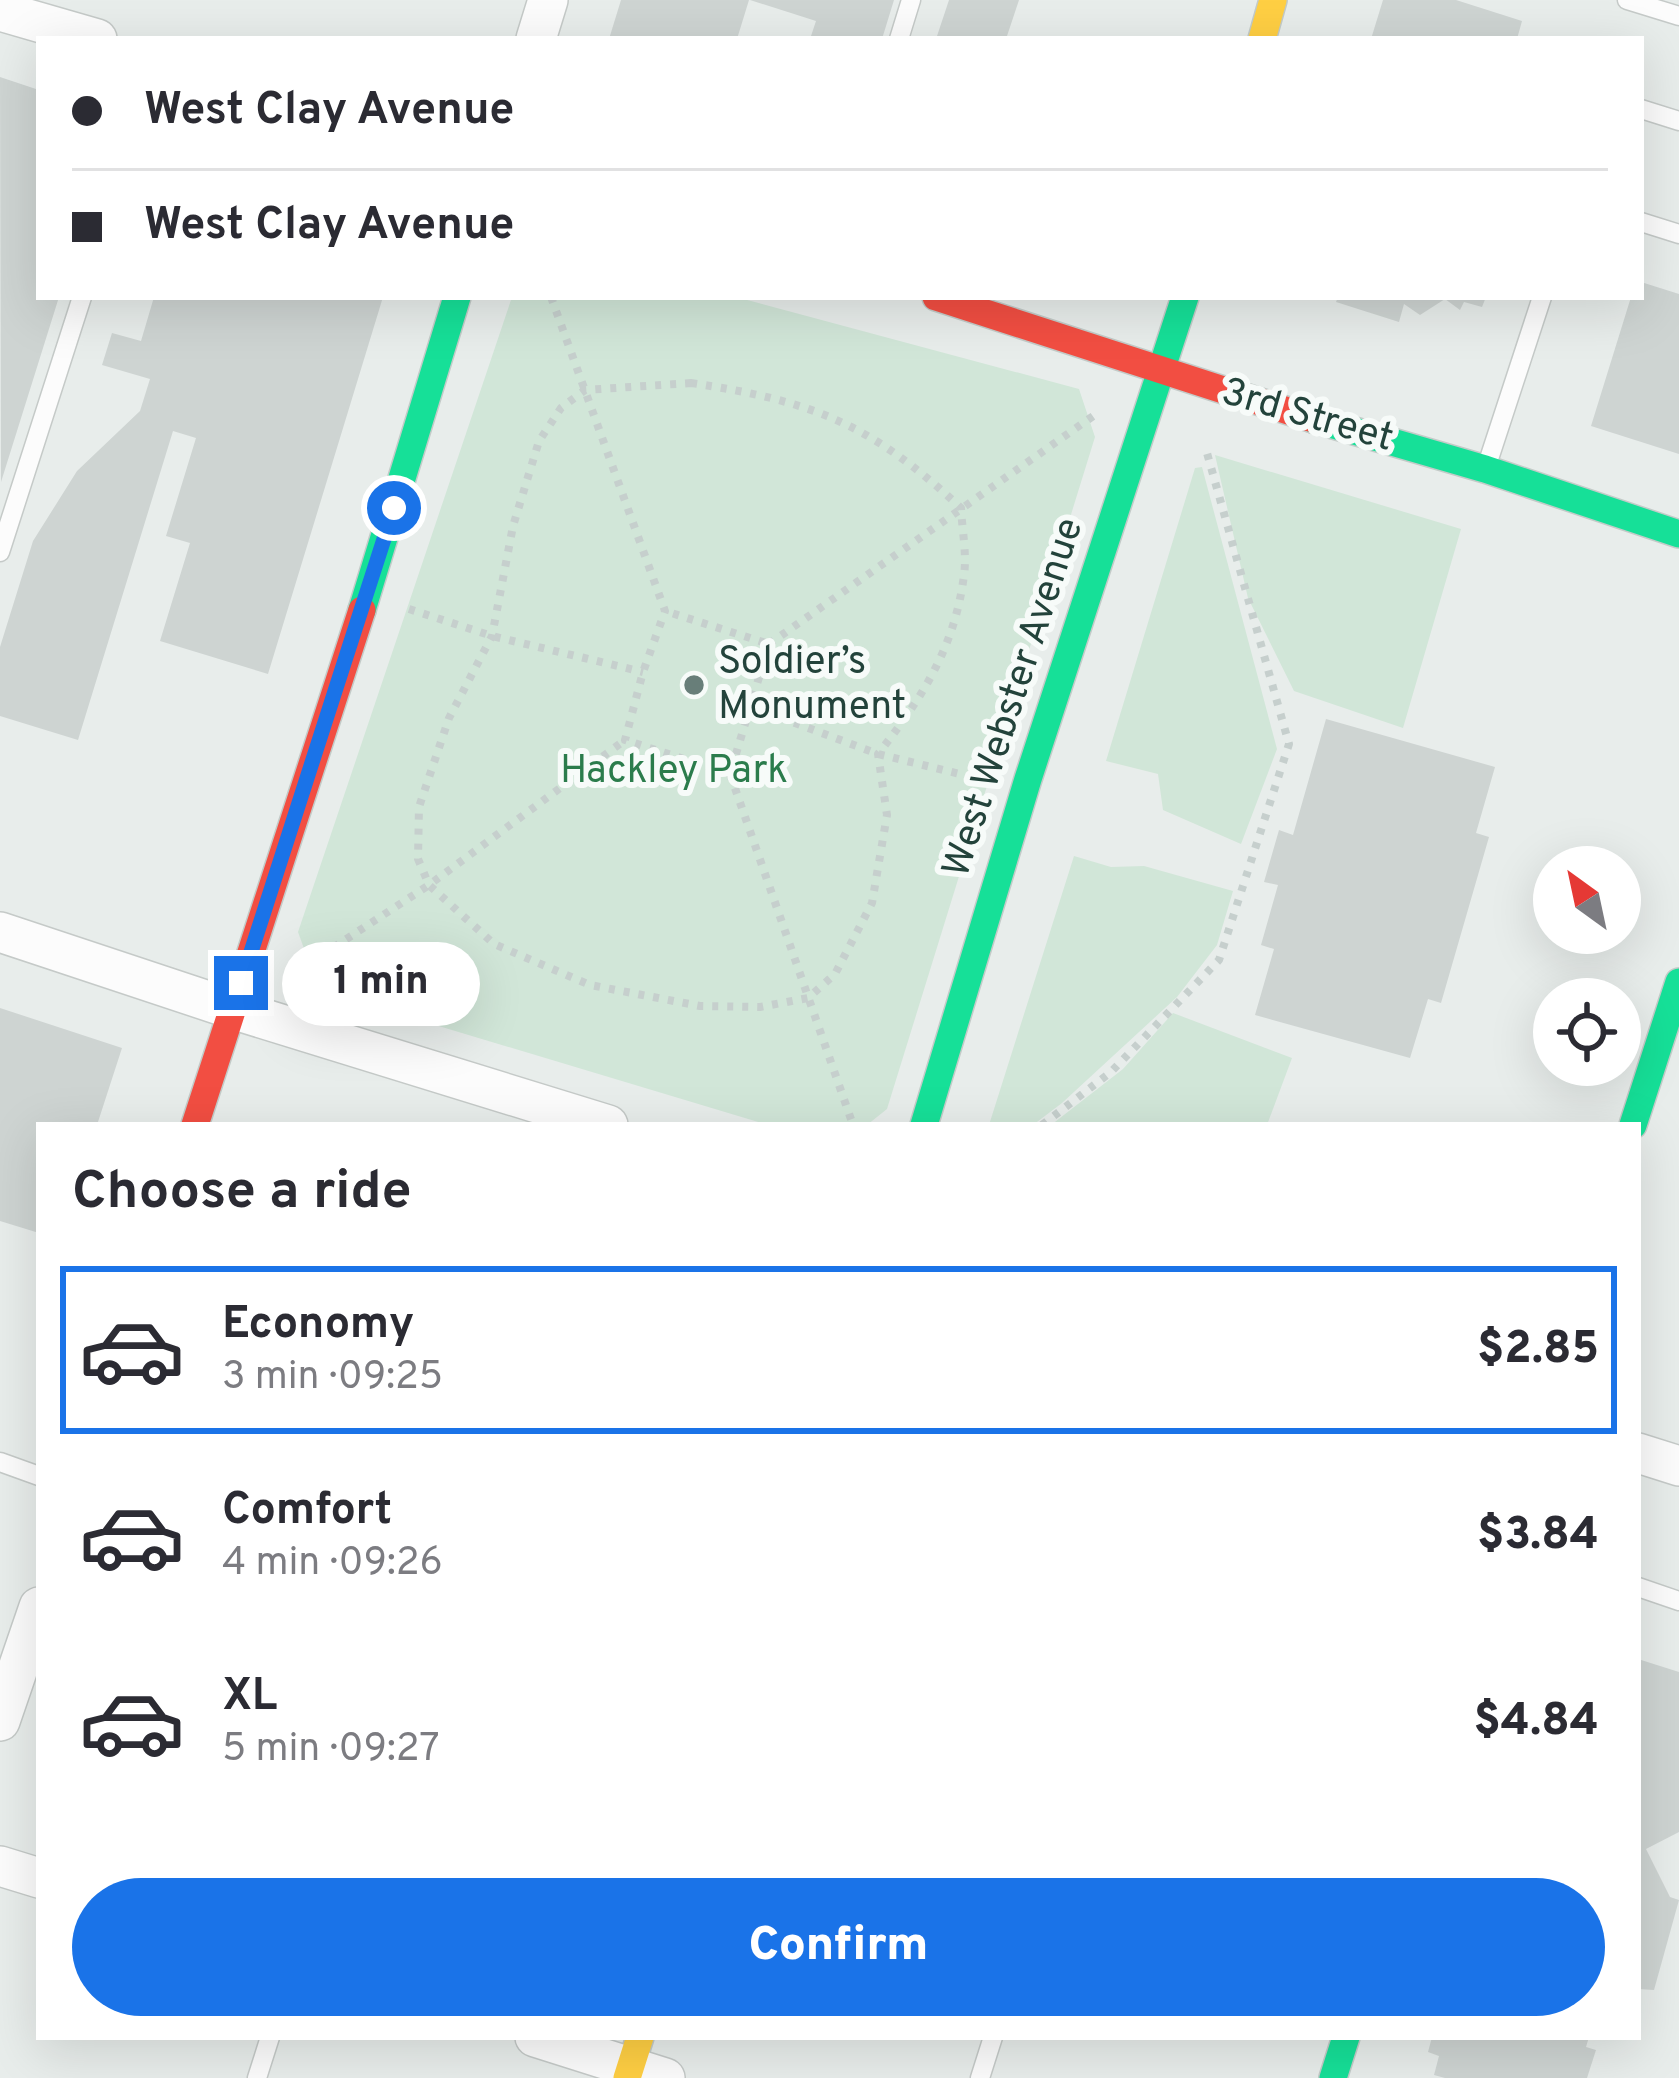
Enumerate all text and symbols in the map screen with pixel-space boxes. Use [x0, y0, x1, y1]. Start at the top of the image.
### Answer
text: West Clay Avenue [144, 83, 514, 140]
text: West Clay Avenue [144, 198, 514, 255]
street label: 3rd Street [1216, 369, 1398, 465]
route start [367, 481, 421, 535]
street label: West Webster Avenue [934, 512, 1096, 884]
place label: Soldier’s Monument [718, 639, 906, 733]
marker: Soldier’s Monument [681, 672, 707, 698]
park label: Hackley Park [560, 748, 788, 797]
north arrow [1533, 846, 1641, 954]
map controls [1533, 846, 1641, 1086]
callout: 1 min [283, 941, 481, 1025]
route end [214, 956, 268, 1010]
text: 1 min [333, 959, 429, 1008]
button: locate [1533, 978, 1641, 1086]
text: Choose a ride [72, 1159, 412, 1228]
icon: car [78, 1296, 186, 1404]
text: Economy [222, 1297, 414, 1354]
text: $2.85 [1477, 1322, 1599, 1379]
text: 3 min · 09:25 [222, 1354, 443, 1403]
icon: car [78, 1482, 186, 1590]
text: Comfort [222, 1483, 392, 1540]
text: $3.84 [1477, 1508, 1599, 1565]
text: 4 min · 09:26 [222, 1540, 443, 1589]
icon: car [78, 1668, 186, 1776]
text: XL [222, 1669, 277, 1726]
text: $4.84 [1473, 1694, 1599, 1751]
text: 5 min · 09:27 [222, 1726, 440, 1775]
button: Confirm [72, 1878, 1605, 2016]

